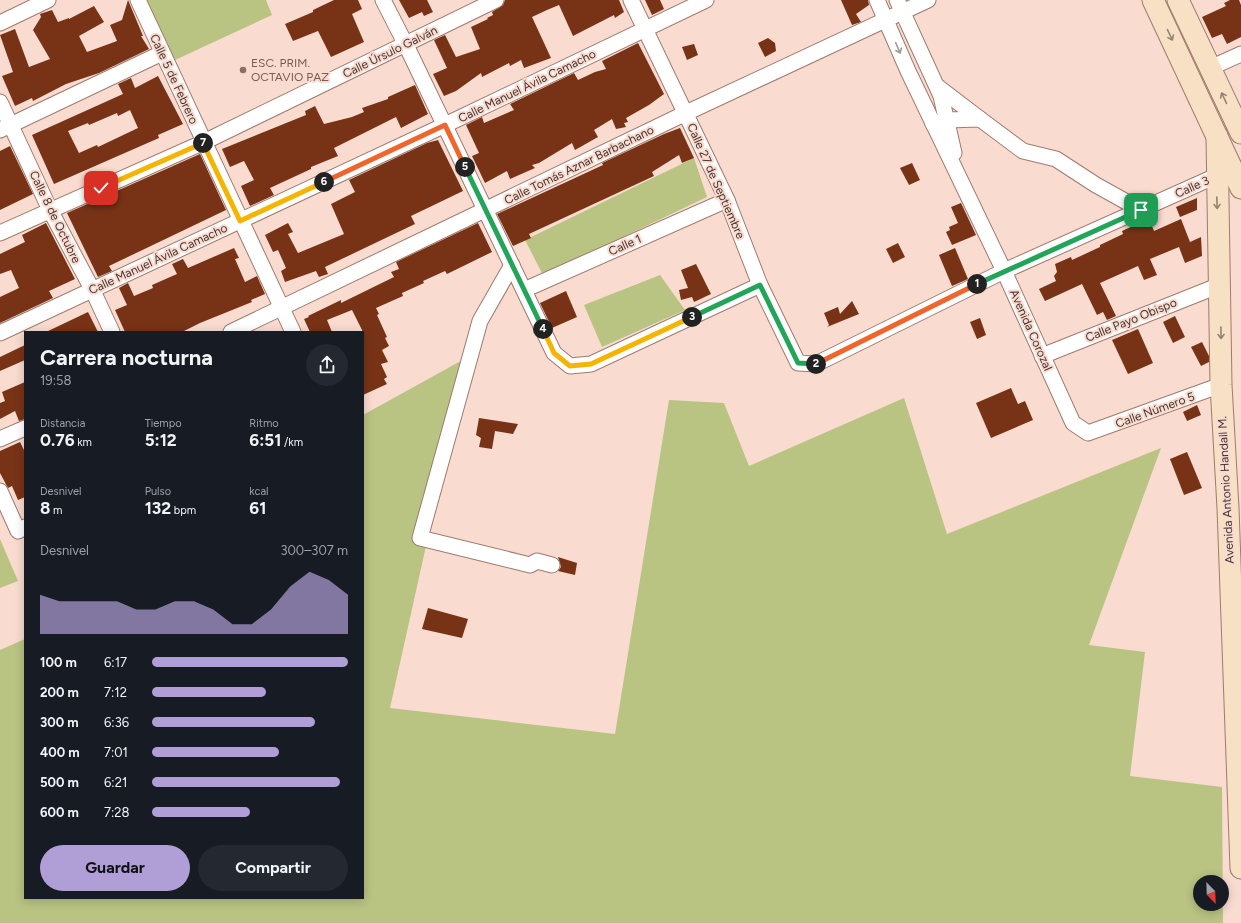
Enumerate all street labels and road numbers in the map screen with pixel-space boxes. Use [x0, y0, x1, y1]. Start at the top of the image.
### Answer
street label: Calle Úrsulo Galván [340, 23, 440, 81]
street label: Calle 5 de Febrero [147, 32, 201, 126]
street label: Calle Manuel Ávila Camacho [456, 47, 598, 125]
street label: Calle 27 de Septiembre [684, 121, 748, 241]
street label: Calle Tomás Aznar Barbachano [502, 123, 656, 207]
street label: Calle 8 de Octubre [27, 168, 84, 266]
street label: Calle 3 [1173, 173, 1211, 201]
street label: Calle Manuel Ávila Camacho [86, 221, 230, 297]
street label: Calle 1 [606, 232, 644, 258]
street label: Avenida Corozal [1007, 287, 1055, 373]
street label: Calle Payo Obispo [1083, 295, 1179, 345]
street label: Calle Número 5 [1114, 389, 1197, 431]
street label: Avenida Antonio Handall M. [1215, 416, 1237, 564]

